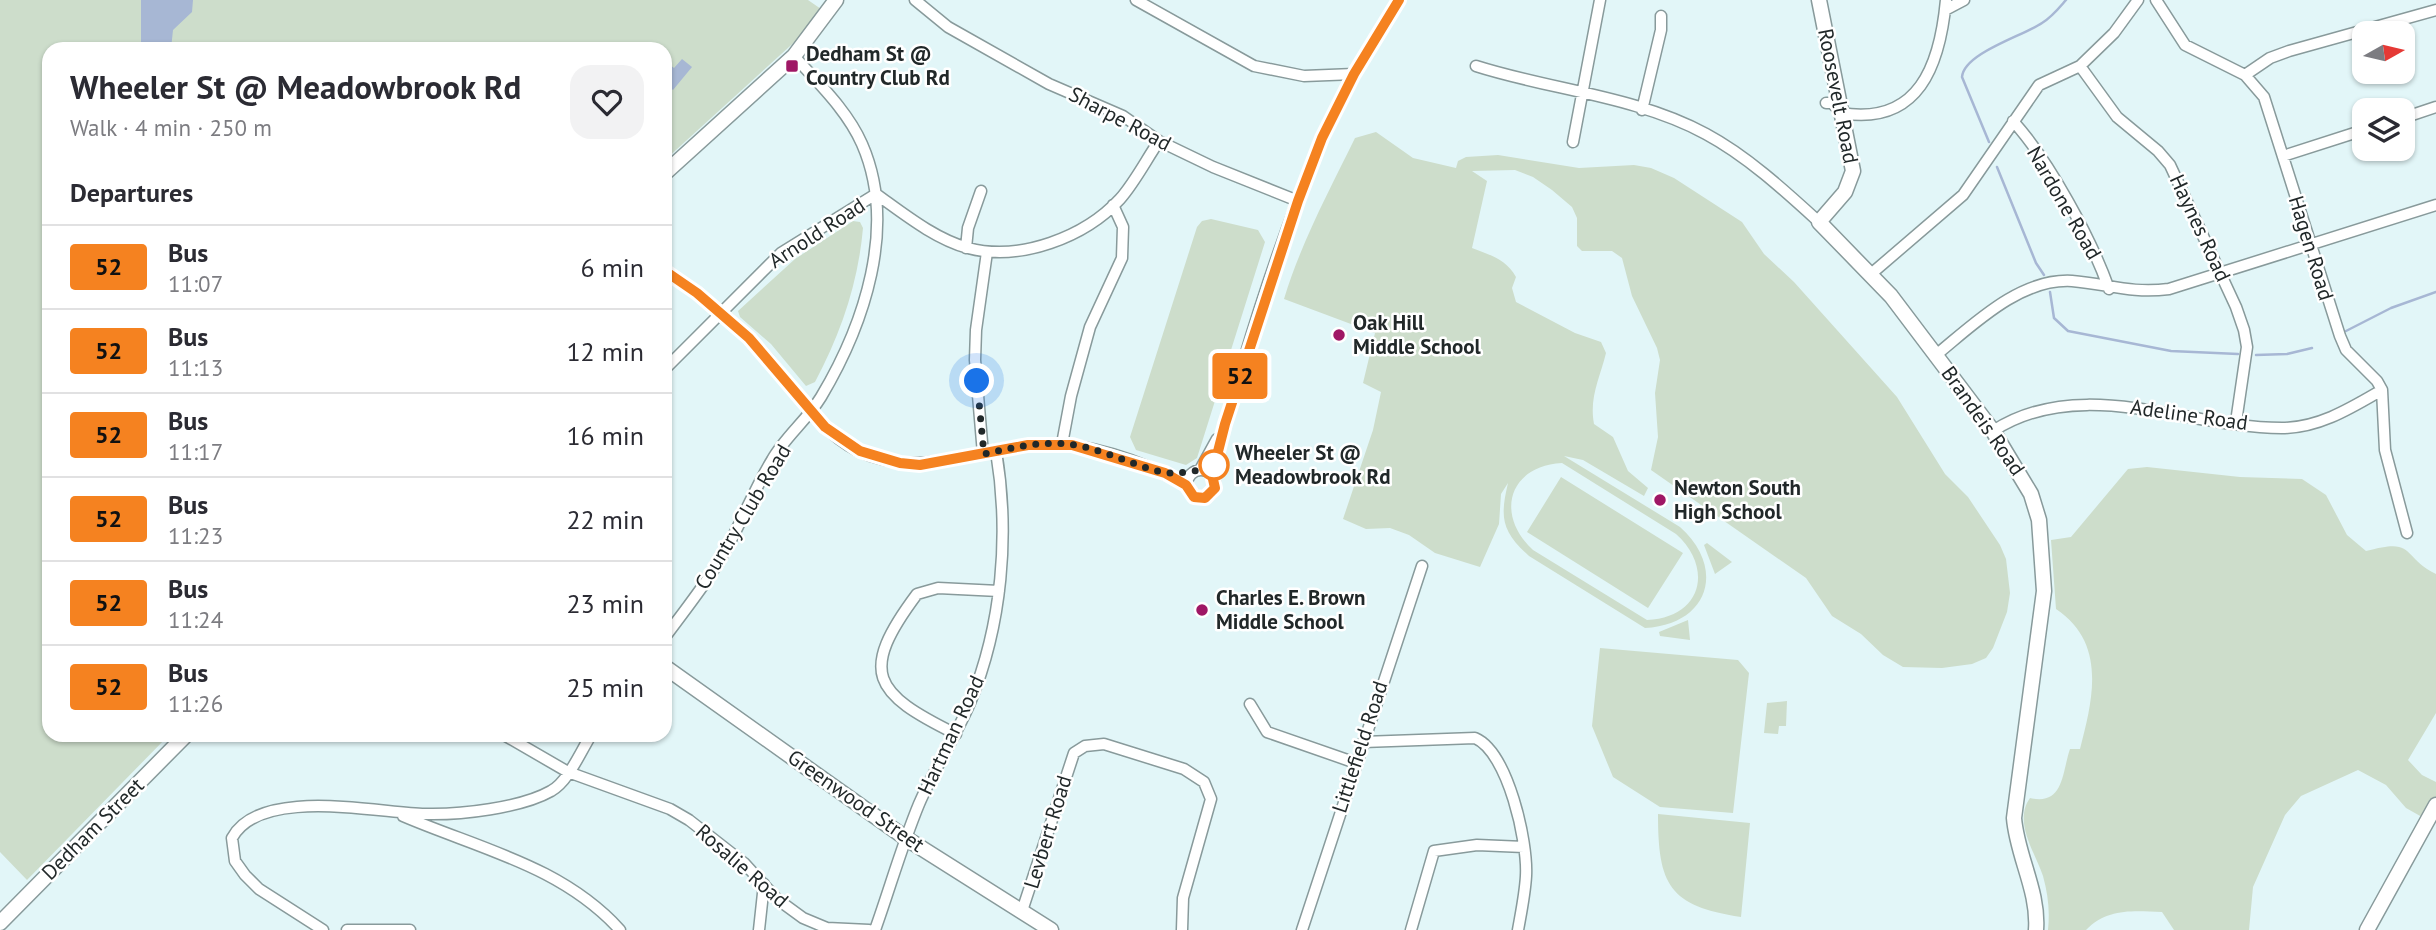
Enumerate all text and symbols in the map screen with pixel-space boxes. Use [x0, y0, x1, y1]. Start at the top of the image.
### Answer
north arrow [2352, 21, 2415, 84]
map controls [2352, 21, 2415, 161]
street label: Roosevelt Road [1812, 26, 1865, 166]
place label: Dedham St @ Country Club Rd [806, 40, 950, 91]
marker: Dedham St @ Country Club Rd [784, 58, 800, 74]
text: Wheeler St @ Meadowbrook Rd [70, 65, 521, 108]
button: heart [570, 65, 644, 139]
street label: Sharpe Road [1064, 80, 1176, 157]
button: layers [2352, 98, 2415, 161]
text: Walk · 4 min · 250 m [70, 113, 272, 142]
street label: Nardone Road [2021, 141, 2108, 264]
street label: Haynes Road [2164, 170, 2237, 286]
text: Departures [70, 176, 193, 209]
street label: Arnold Road [763, 191, 870, 274]
street label: Hagen Road [2283, 192, 2340, 303]
text: Bus [168, 236, 208, 269]
text: 52 [95, 251, 122, 282]
text: 6 min [581, 251, 644, 284]
text: 11:07 [168, 269, 223, 298]
place label: Oak Hill Middle School [1353, 309, 1481, 360]
text: Bus [168, 320, 208, 353]
marker: Oak Hill Middle School [1331, 327, 1347, 343]
text: 52 [95, 335, 122, 366]
text: 12 min [566, 335, 644, 368]
text: 11:13 [168, 353, 223, 382]
line badge: 52 [1208, 353, 1272, 399]
text: 52 [1226, 360, 1254, 391]
street label: Brandeis Road [1936, 361, 2031, 481]
your location [959, 363, 994, 398]
street label: Adeline Road [2129, 393, 2249, 436]
text: Bus [168, 404, 208, 437]
text: 52 [95, 419, 122, 450]
text: 16 min [566, 419, 644, 452]
text: 11:17 [168, 437, 223, 466]
street label: Country Club Road [688, 439, 797, 594]
place label: Wheeler St @ Meadowbrook Rd [1235, 439, 1391, 490]
marker: Wheeler St @ Meadowbrook Rd [1199, 450, 1229, 480]
place label: Newton South High School [1674, 474, 1801, 525]
text: Bus [168, 488, 208, 521]
marker: Newton South High School [1652, 492, 1668, 508]
text: 52 [95, 503, 122, 534]
text: 22 min [566, 503, 644, 536]
text: 11:23 [168, 521, 223, 550]
text: Bus [168, 572, 208, 605]
place label: Charles E. Brown Middle School [1216, 584, 1365, 635]
text: 52 [95, 587, 122, 618]
text: 23 min [566, 587, 644, 620]
marker: Charles E. Brown Middle School [1194, 602, 1210, 618]
text: 11:24 [168, 605, 223, 634]
text: Bus [168, 656, 208, 689]
text: 52 [95, 671, 122, 702]
text: 25 min [566, 671, 644, 704]
street label: Hartman Road [911, 671, 990, 799]
street label: Littlefield Road [1326, 678, 1394, 816]
text: 11:26 [168, 689, 223, 718]
street label: Greenwood Street [783, 743, 930, 858]
street label: Dedham Street [36, 772, 150, 886]
street label: Levbert Road [1018, 772, 1078, 892]
street label: Rosalie Road [690, 818, 794, 913]

